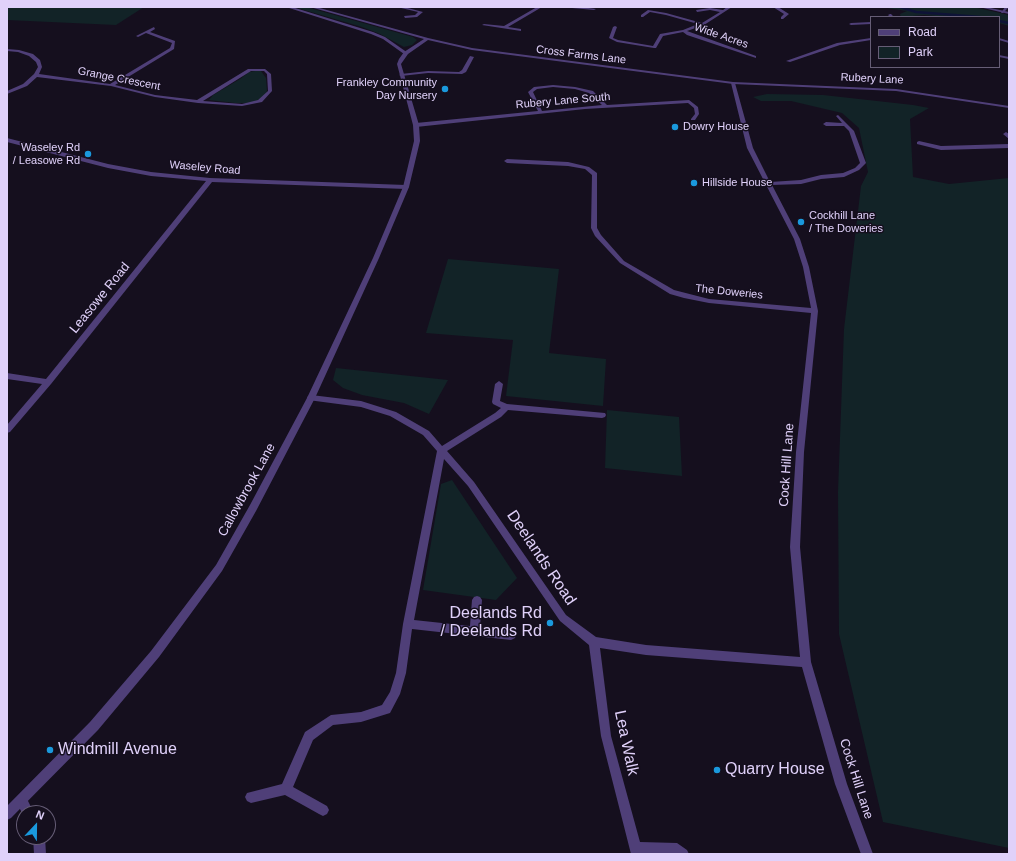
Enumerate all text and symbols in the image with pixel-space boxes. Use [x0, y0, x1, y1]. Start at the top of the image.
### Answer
legend [870, 16, 1000, 68]
street label: Wide Acres [692, 21, 750, 51]
text: Road [908, 25, 937, 39]
street label: Cross Farms Lane [535, 43, 627, 67]
text: Park [908, 45, 933, 59]
street label: Grange Crescent [77, 65, 161, 93]
street label: Rubery Lane [840, 71, 904, 87]
place label: Frankley Community Day Nursery [336, 76, 437, 102]
marker: Frankley Community Day Nursery [440, 84, 450, 94]
street label: Rubery Lane South [515, 90, 611, 112]
place label: Dowry House [683, 120, 749, 134]
marker: Dowry House [670, 122, 680, 132]
place label: Waseley Rd / Leasowe Rd [13, 141, 80, 167]
marker: Waseley Rd / Leasowe Rd [83, 149, 93, 159]
street label: Waseley Road [169, 158, 241, 178]
place label: Hillside House [702, 176, 772, 190]
marker: Hillside House [689, 178, 699, 188]
place label: Cockhill Lane / The Doweries [809, 209, 883, 235]
marker: Cockhill Lane / The Doweries [796, 217, 806, 227]
street label: Leasowe Road [67, 259, 133, 337]
street label: The Doweries [695, 282, 763, 302]
street label: Cock Hill Lane [776, 423, 798, 507]
street label: Callowbrook Lane [215, 441, 279, 539]
street label: Deelands Road [502, 507, 580, 609]
place label: Deelands Rd / Deelands Rd [441, 604, 542, 642]
marker: Deelands Rd / Deelands Rd [545, 618, 555, 628]
street label: Lea Walk [610, 709, 642, 777]
street label: Cock Hill Lane [836, 737, 876, 821]
place label: Windmill Avenue [58, 740, 177, 760]
marker: Windmill Avenue [45, 745, 55, 755]
place label: Quarry House [725, 760, 825, 780]
marker: Quarry House [712, 765, 722, 775]
north arrow [16, 805, 56, 845]
text: N [34, 808, 46, 822]

